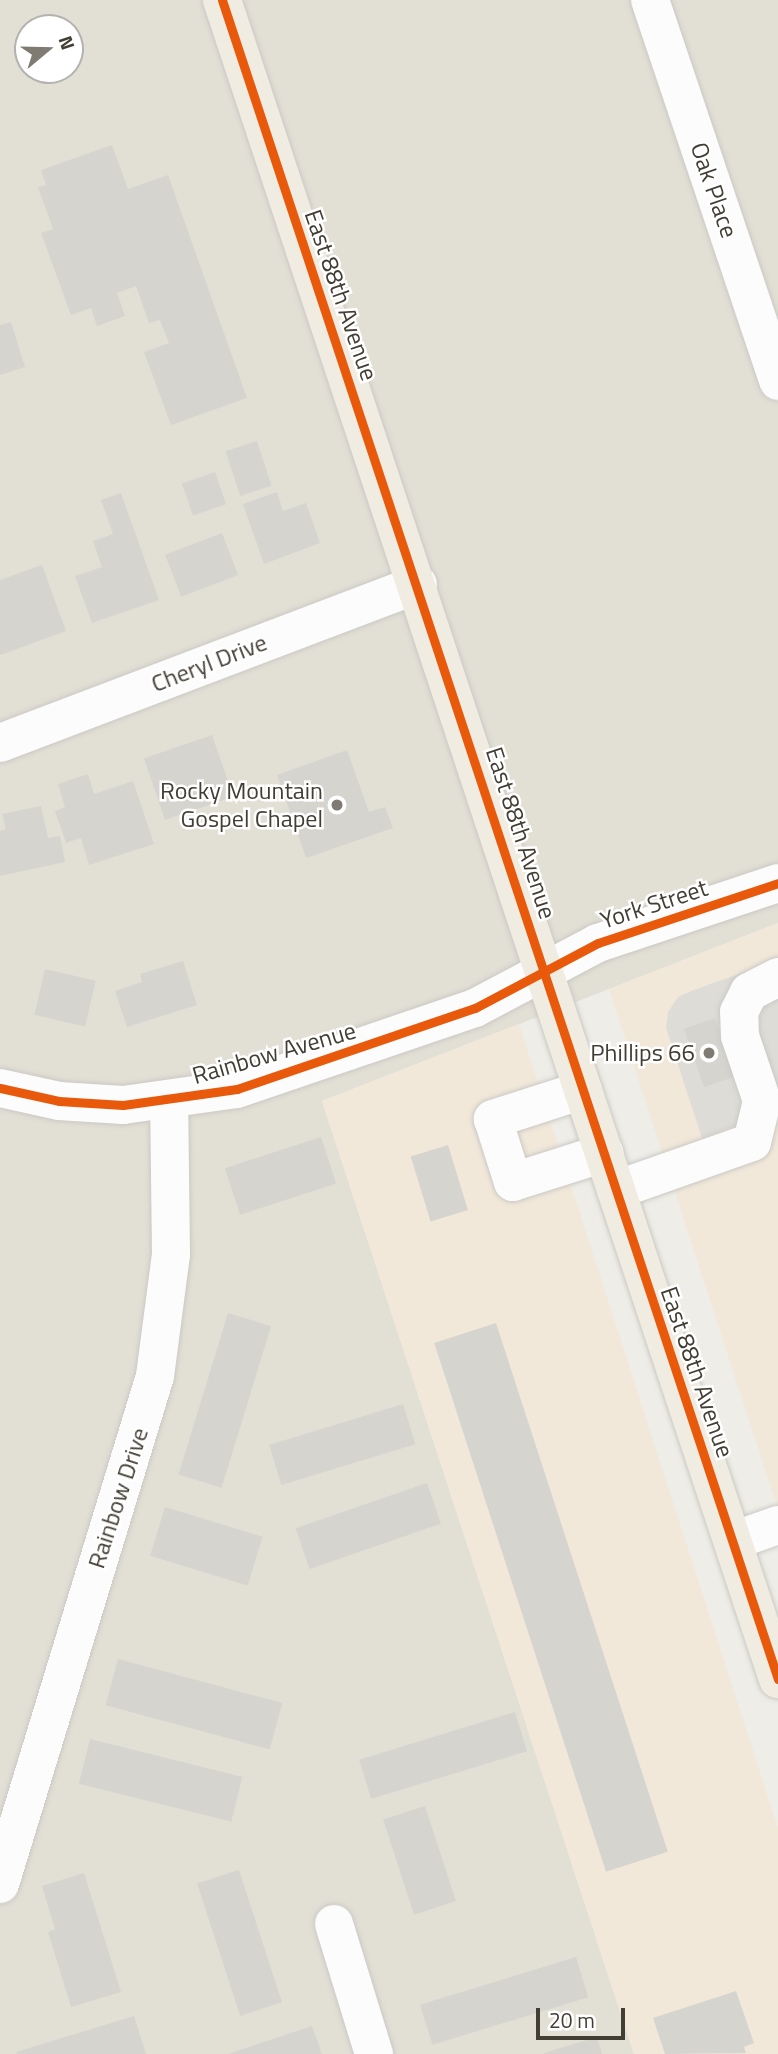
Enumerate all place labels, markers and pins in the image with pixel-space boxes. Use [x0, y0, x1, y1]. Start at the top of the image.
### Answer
place label: Rocky Mountain Gospel Chapel [160, 777, 323, 833]
marker: Rocky Mountain Gospel Chapel [329, 797, 345, 813]
place label: Phillips 66 [590, 1039, 695, 1067]
marker: Phillips 66 [701, 1045, 717, 1061]

